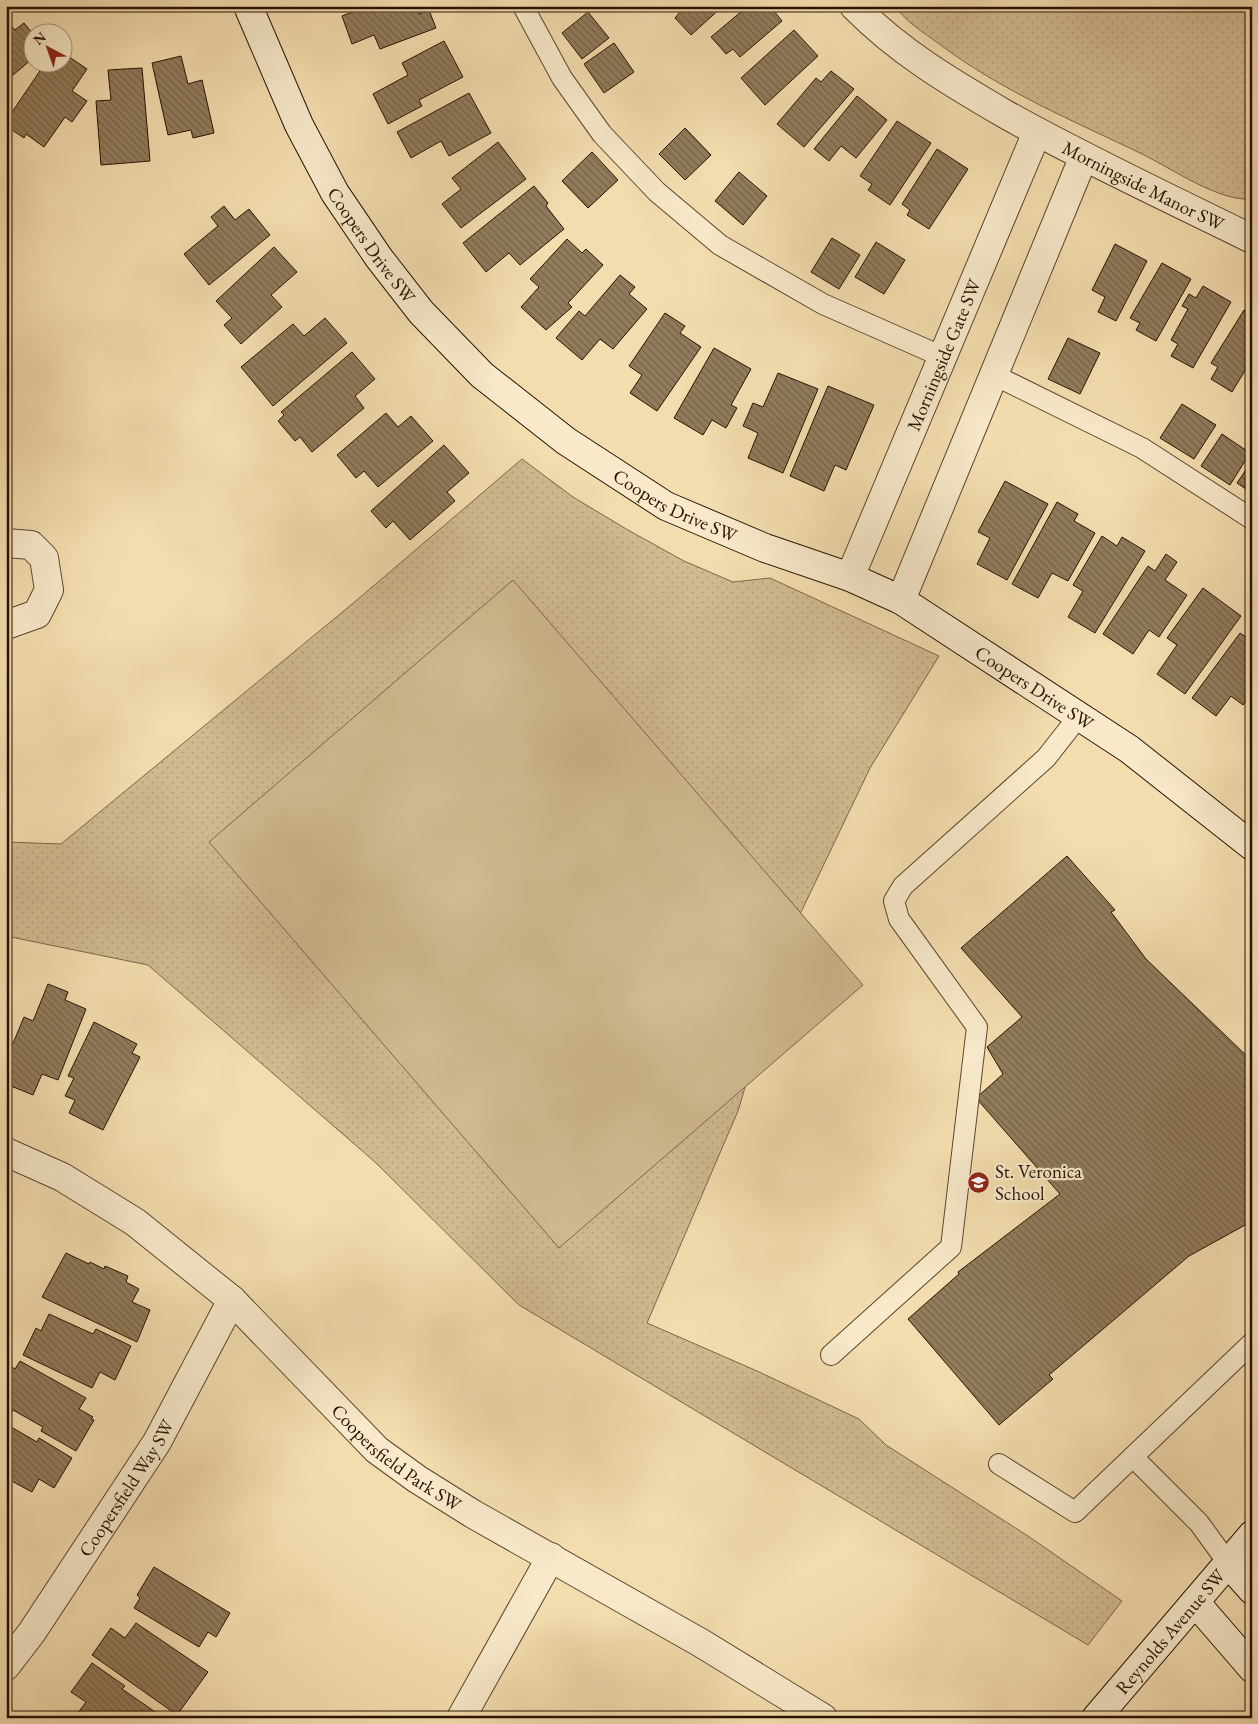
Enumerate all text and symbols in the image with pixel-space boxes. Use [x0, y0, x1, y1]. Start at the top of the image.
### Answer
north arrow [22, 22, 72, 72]
text: N [29, 27, 50, 49]
street label: Morningside Manor SW [1058, 135, 1229, 237]
street label: Coopers Drive SW [322, 182, 422, 309]
street label: Morningside Gate SW [901, 275, 987, 435]
street label: Coopers Drive SW [608, 463, 741, 548]
street label: Coopers Drive SW [970, 640, 1099, 736]
place label: St. Veronica School [995, 1159, 1082, 1206]
school or university icon: St. Veronica School [967, 1170, 991, 1194]
street label: Coopersfield Park SW [326, 1398, 467, 1517]
street label: Coopersfield Way SW [73, 1415, 180, 1562]
street label: Reynolds Avenue SW [1110, 1563, 1231, 1700]

